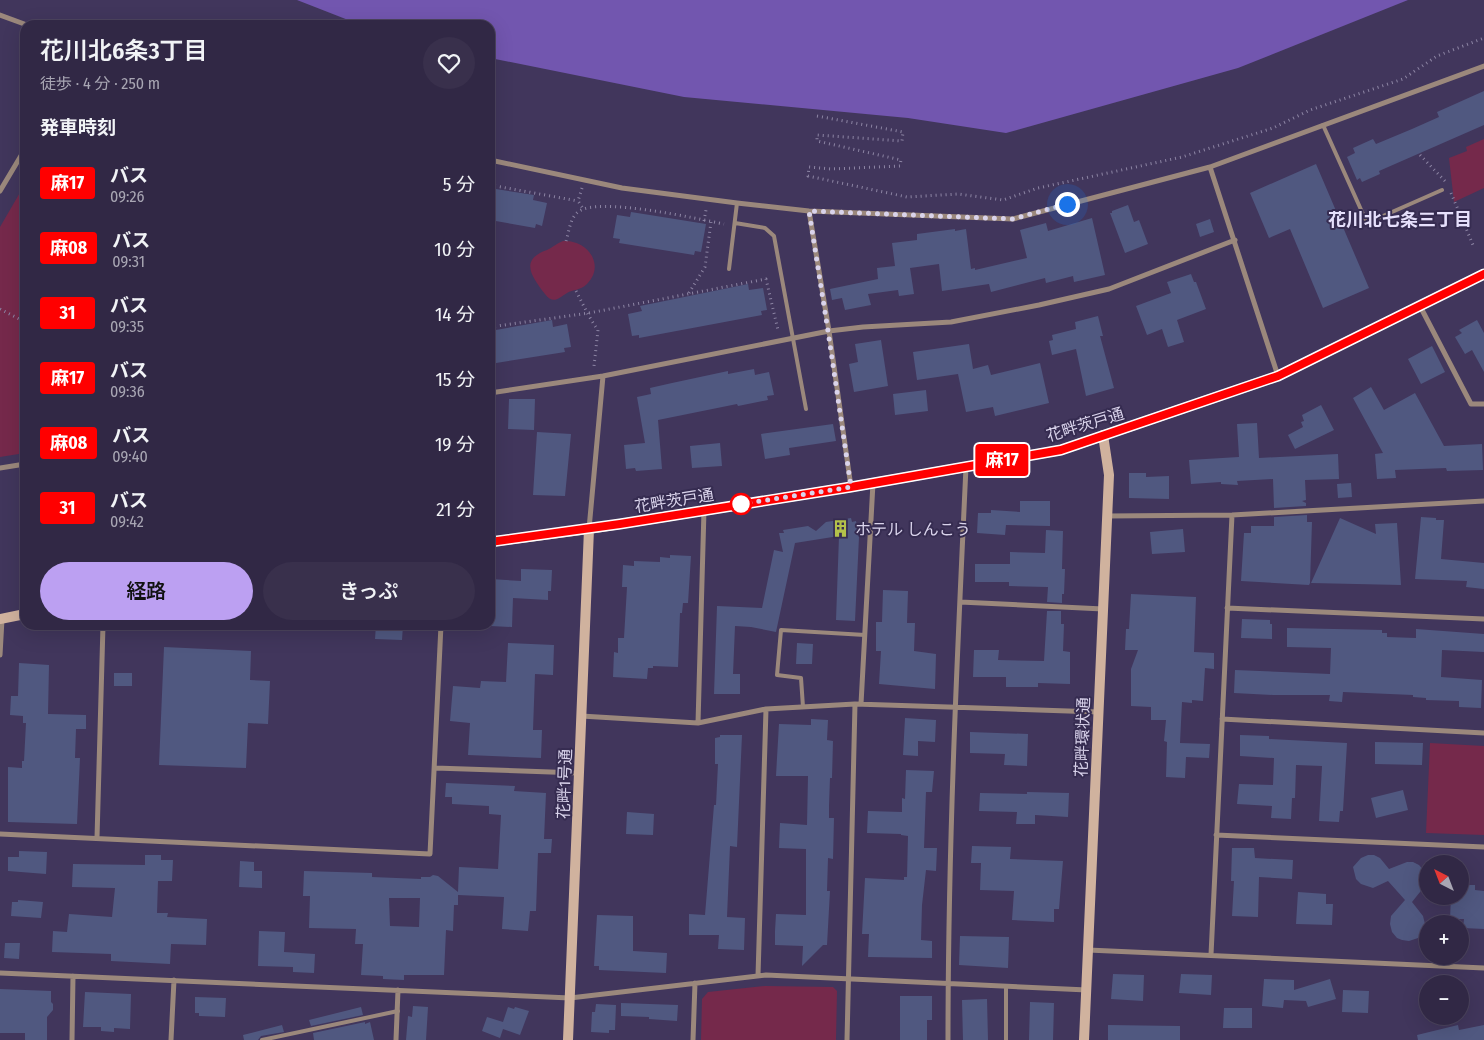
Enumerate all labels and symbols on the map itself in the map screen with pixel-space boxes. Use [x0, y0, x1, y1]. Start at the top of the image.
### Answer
your location [1055, 192, 1080, 217]
district label: 花川北七条三丁目 [1328, 209, 1472, 231]
street label: 花畔茨戸通 [1044, 404, 1126, 445]
line badge: 麻17 [973, 444, 1031, 476]
street label: 花畔茨戸通 [633, 485, 715, 516]
unlabelled marker [730, 493, 752, 515]
building icon: ホテル しんこう [831, 519, 851, 539]
place label: ホテル しんこう [855, 520, 971, 539]
street label: 花畔環状通 [1072, 697, 1093, 777]
street label: 花畔1号通 [554, 749, 575, 819]
north arrow [1419, 855, 1469, 905]

